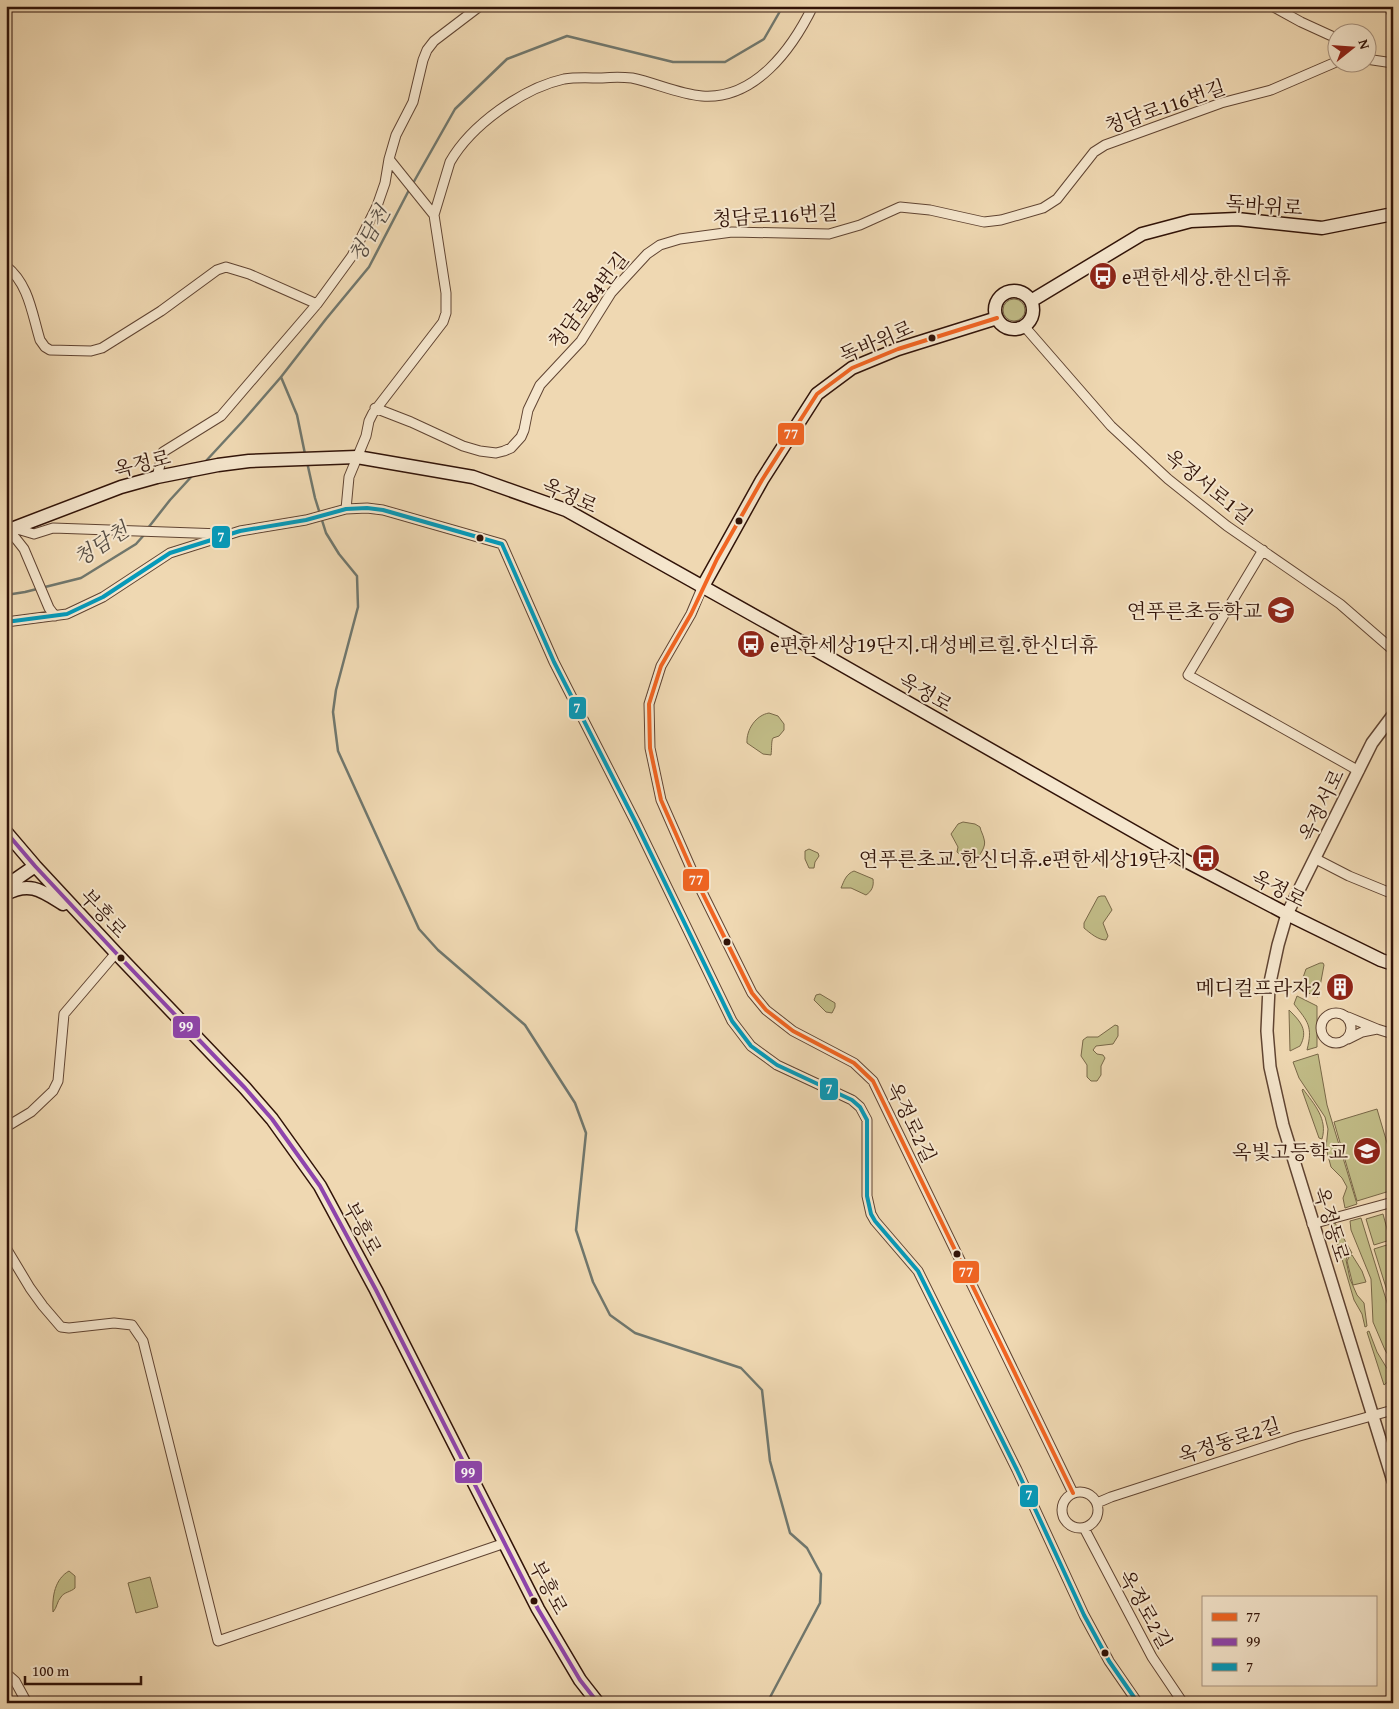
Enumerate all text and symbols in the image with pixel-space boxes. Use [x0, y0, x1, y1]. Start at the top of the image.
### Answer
north arrow [1326, 22, 1376, 72]
text: N [1354, 37, 1376, 52]
street label: 청담로116번길 [1101, 72, 1229, 140]
street label: 독바위로 [1224, 188, 1304, 222]
street label: 청담로116번길 [712, 197, 838, 233]
water label: 청담천 [340, 198, 398, 268]
street label: 청담로84번길 [541, 245, 635, 355]
bus stop icon: e편한세상.한신더휴 [1088, 261, 1118, 291]
place label: e편한세상.한신더휴 [1122, 262, 1291, 291]
street label: 독바위로 [835, 313, 917, 369]
unlabelled marker [927, 333, 937, 343]
line badge: 77 [777, 422, 805, 446]
text: 77 [784, 424, 798, 444]
street label: 옥정서로1길 [1159, 441, 1259, 531]
street label: 옥정로 [110, 442, 174, 484]
street label: 옥정로 [538, 470, 602, 520]
water label: 청담천 [67, 513, 136, 574]
unlabelled marker [734, 516, 744, 526]
line badge: 7 [211, 525, 231, 549]
text: 7 [217, 527, 225, 547]
unlabelled marker [475, 533, 485, 543]
school or university icon: 연푸른초등학교 [1266, 595, 1296, 625]
place label: 연푸른초등학교 [1127, 596, 1263, 625]
bus stop icon: e편한세상19단지.대성베르힐.한신더휴 [736, 629, 766, 659]
place label: e편한세상19단지.대성베르힐.한신더휴 [770, 630, 1098, 659]
street label: 옥정로 [894, 665, 958, 719]
line badge: 7 [568, 696, 587, 720]
text: 7 [573, 698, 581, 718]
street label: 옥정서로 [1291, 764, 1351, 846]
bus stop icon: 연푸른초교.한신더휴.e편한세상19단지 [1191, 843, 1221, 873]
place label: 연푸른초교.한신더휴.e편한세상19단지 [859, 844, 1187, 873]
street label: 옥정로 [1247, 862, 1311, 914]
line badge: 77 [682, 868, 710, 892]
text: 77 [689, 870, 703, 890]
street label: 부흥로 [74, 882, 134, 944]
unlabelled marker [722, 937, 732, 947]
unlabelled marker [116, 953, 126, 963]
building icon: 메디컬프라자2 [1325, 972, 1355, 1002]
place label: 메디컬프라자2 [1195, 973, 1321, 1002]
line badge: 99 [172, 1015, 201, 1039]
text: 99 [179, 1016, 193, 1036]
line badge: 7 [819, 1077, 839, 1101]
street label: 옥정로2길 [880, 1077, 944, 1167]
text: 7 [825, 1079, 833, 1099]
school or university icon: 옥빛고등학교 [1352, 1136, 1382, 1166]
place label: 옥빛고등학교 [1232, 1137, 1349, 1166]
street label: 옥정동로 [1307, 1183, 1357, 1265]
street label: 부흥로 [337, 1196, 389, 1260]
unlabelled marker [952, 1249, 962, 1259]
line badge: 77 [952, 1260, 980, 1284]
text: 77 [959, 1262, 973, 1282]
street label: 옥정동로2길 [1174, 1410, 1284, 1470]
line badge: 99 [454, 1460, 483, 1484]
text: 99 [461, 1462, 475, 1482]
line badge: 7 [1019, 1484, 1039, 1508]
text: 7 [1025, 1485, 1033, 1505]
street label: 부흥로 [523, 1555, 575, 1619]
street label: 옥정로2길 [1112, 1564, 1180, 1654]
unlabelled marker [529, 1596, 539, 1606]
legend [1202, 1596, 1376, 1686]
text: 77 [1246, 1606, 1260, 1627]
text: 99 [1246, 1630, 1260, 1651]
unlabelled marker [1100, 1648, 1110, 1658]
scale bar [25, 1654, 141, 1686]
text: 7 [1246, 1656, 1253, 1677]
text: 100 m [32, 1660, 70, 1681]

